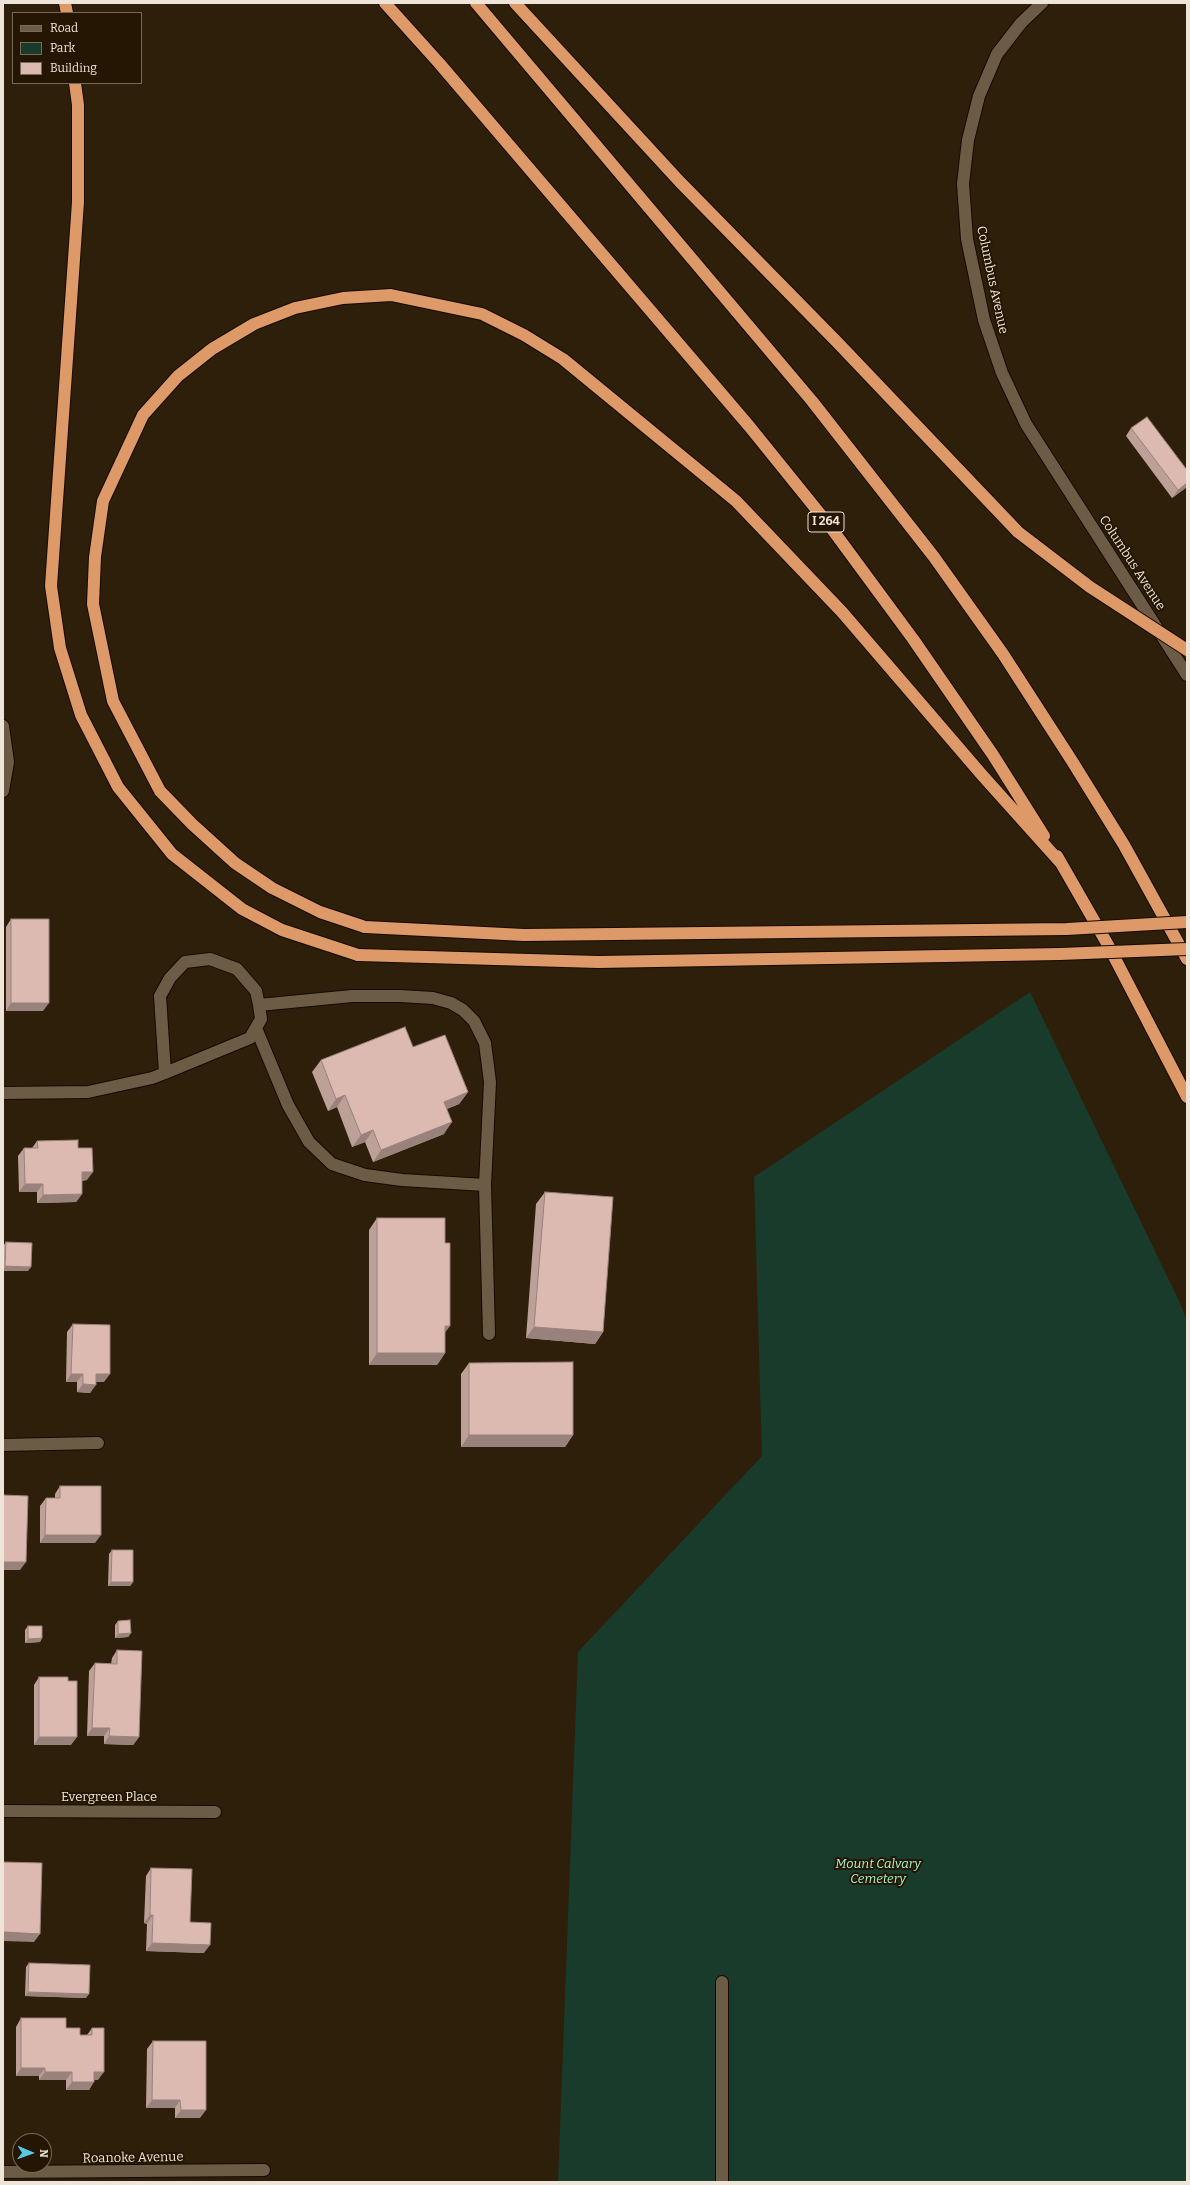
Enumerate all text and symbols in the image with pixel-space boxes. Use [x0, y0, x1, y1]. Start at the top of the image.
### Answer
legend [12, 12, 142, 84]
text: Road [50, 21, 78, 35]
text: Park [50, 41, 75, 55]
text: Building [50, 61, 97, 75]
street label: Columbus Avenue [973, 225, 1011, 335]
road number: I 264 [808, 512, 844, 532]
street label: Columbus Avenue [1096, 513, 1168, 613]
street label: Evergreen Place [61, 1789, 157, 1805]
park label: Mount Calvary Cemetery [835, 1856, 921, 1887]
north arrow [12, 2133, 52, 2173]
text: N [37, 2149, 50, 2158]
street label: Roanoke Avenue [82, 2149, 184, 2167]

